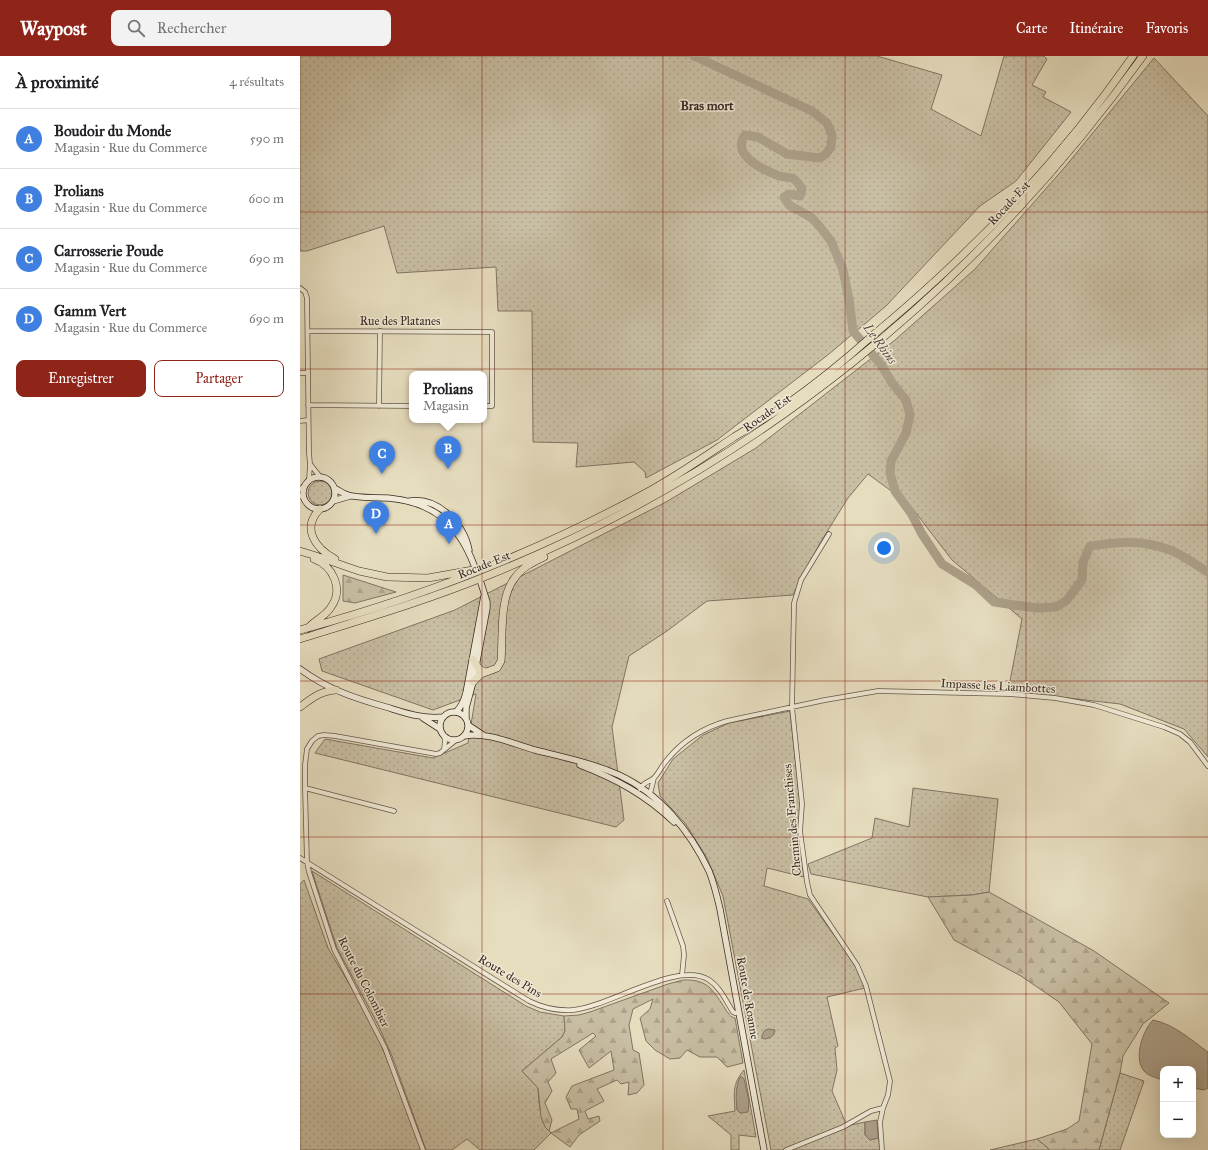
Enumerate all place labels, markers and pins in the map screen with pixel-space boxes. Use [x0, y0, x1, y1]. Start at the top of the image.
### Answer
pin: B [435, 436, 461, 469]
pin: C [369, 441, 395, 474]
pin: D [363, 501, 389, 534]
pin: A [436, 511, 462, 544]

